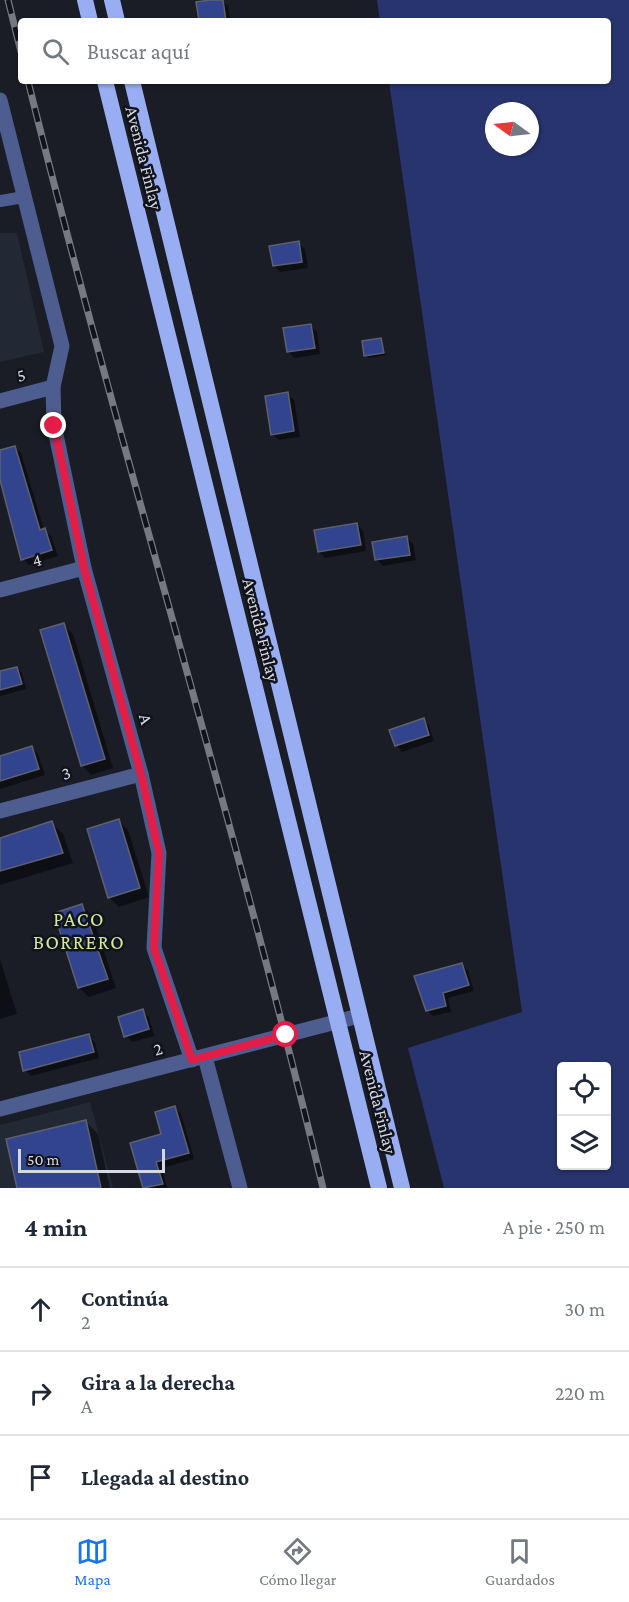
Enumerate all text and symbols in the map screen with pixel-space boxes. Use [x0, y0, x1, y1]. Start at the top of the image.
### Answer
search box [18, 18, 611, 84]
icon: search [39, 35, 72, 68]
text: Buscar aquí [87, 39, 189, 64]
north arrow [485, 102, 539, 156]
street label: Avenida Finlay [121, 104, 167, 212]
street label: 5 [14, 364, 28, 386]
route end [40, 412, 66, 438]
street label: 4 [30, 549, 44, 571]
street label: Avenida Finlay [238, 576, 284, 684]
street label: A [135, 711, 157, 727]
street label: 3 [59, 762, 73, 784]
district label: PACO BORRERO [33, 908, 125, 953]
route start [272, 1021, 298, 1047]
street label: 2 [151, 1038, 165, 1060]
street label: Avenida Finlay [355, 1048, 401, 1156]
map controls [557, 1062, 611, 1170]
button: locate [557, 1062, 611, 1116]
button: layers [557, 1116, 611, 1170]
scale bar [18, 1146, 165, 1174]
text: 50 m [27, 1151, 59, 1168]
text: 4 min [24, 1213, 88, 1242]
text: A pie · 250 m [503, 1216, 605, 1238]
text: Continúa [81, 1286, 168, 1311]
icon: ahead [24, 1293, 57, 1326]
text: 30 m [564, 1298, 605, 1320]
text: 2 [81, 1311, 91, 1333]
text: Gira a la derecha [81, 1370, 235, 1395]
icon: right [24, 1377, 57, 1410]
text: 220 m [555, 1382, 605, 1404]
text: A [81, 1395, 92, 1417]
icon: arrive [24, 1461, 57, 1494]
text: Llegada al destino [81, 1465, 249, 1490]
tab: Mapa [74, 1535, 111, 1588]
tab: Cómo llegar [259, 1535, 336, 1588]
tab: Guardados [485, 1535, 555, 1588]

